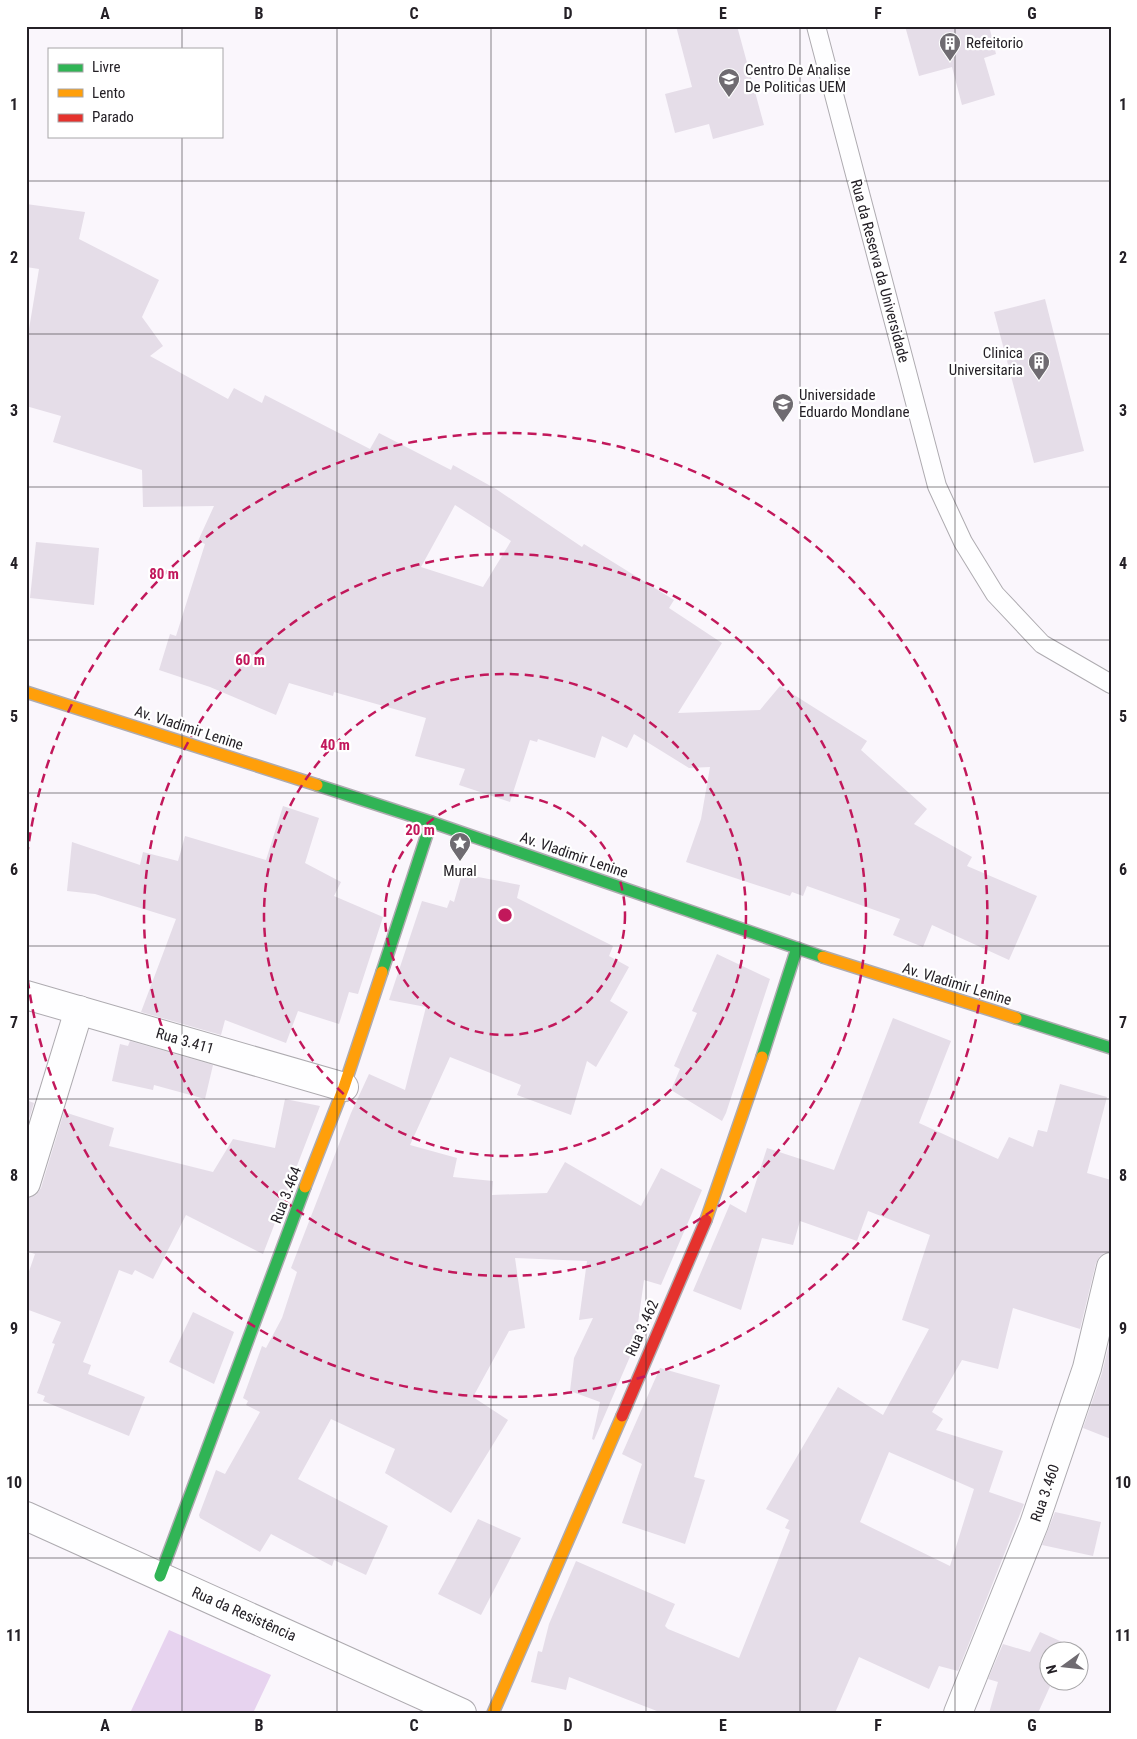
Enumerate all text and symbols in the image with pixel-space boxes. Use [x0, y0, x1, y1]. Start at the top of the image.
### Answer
text: A [100, 4, 110, 23]
text: B [255, 4, 264, 23]
text: C [409, 4, 419, 23]
text: D [563, 4, 573, 23]
text: E [719, 4, 727, 23]
text: F [874, 4, 882, 23]
text: G [1027, 4, 1037, 23]
building icon: Refeitorio [938, 31, 962, 62]
place label: Refeitorio [966, 34, 1023, 52]
legend [48, 48, 222, 138]
text: Livre [92, 58, 120, 76]
place label: Centro De Analise De Politicas UEM [745, 61, 851, 96]
school or university icon: Centro De Analise De Politicas UEM [717, 67, 741, 98]
text: Lento [92, 84, 125, 102]
text: 1 [10, 95, 18, 114]
text: 1 [1119, 95, 1127, 114]
text: Parado [92, 108, 134, 126]
street label: Rua da Reserva da Universidade [847, 177, 913, 365]
text: 2 [10, 248, 18, 267]
text: 2 [1119, 248, 1127, 267]
place label: Clinica Universitaria [949, 344, 1023, 379]
building icon: Clinica Universitaria [1027, 350, 1051, 381]
place label: Universidade Eduardo Mondlane [799, 386, 910, 421]
school or university icon: Universidade Eduardo Mondlane [771, 392, 795, 423]
text: 3 [10, 401, 18, 420]
text: 3 [1119, 401, 1127, 420]
text: 4 [10, 554, 18, 573]
text: 4 [1119, 554, 1127, 573]
text: 80 m [149, 565, 179, 583]
text: 60 m [235, 651, 265, 669]
street label: Av. Vladimir Lenine [132, 702, 246, 754]
text: 5 [10, 707, 18, 726]
text: 5 [1119, 707, 1127, 726]
text: 40 m [320, 736, 350, 754]
text: 20 m [405, 821, 435, 839]
street label: Av. Vladimir Lenine [518, 828, 630, 882]
place icon: Mural [448, 831, 472, 862]
text: 6 [10, 860, 18, 879]
text: 6 [1119, 860, 1127, 879]
place label: Mural [443, 862, 477, 880]
centre of rings [496, 906, 514, 924]
street label: Av. Vladimir Lenine [900, 959, 1014, 1009]
text: 7 [10, 1013, 18, 1032]
text: 7 [1119, 1013, 1127, 1032]
street label: Rua 3.411 [154, 1024, 216, 1058]
street label: Rua 3.464 [267, 1164, 305, 1226]
text: 8 [10, 1166, 18, 1185]
text: 8 [1119, 1166, 1127, 1185]
street label: Rua 3.462 [622, 1297, 662, 1359]
text: 9 [10, 1319, 18, 1338]
text: 9 [1119, 1319, 1127, 1338]
street label: Rua 3.460 [1027, 1462, 1063, 1524]
text: 10 [6, 1473, 22, 1492]
text: 10 [1115, 1473, 1131, 1492]
street label: Rua da Resistência [189, 1583, 299, 1645]
text: 11 [6, 1626, 22, 1645]
text: 11 [1115, 1626, 1131, 1645]
north arrow [1040, 1642, 1090, 1692]
text: N [1043, 1663, 1060, 1676]
text: A [100, 1716, 110, 1735]
text: B [255, 1716, 264, 1735]
text: C [409, 1716, 419, 1735]
text: D [563, 1716, 573, 1735]
text: E [719, 1716, 727, 1735]
text: F [874, 1716, 882, 1735]
text: G [1027, 1716, 1037, 1735]

